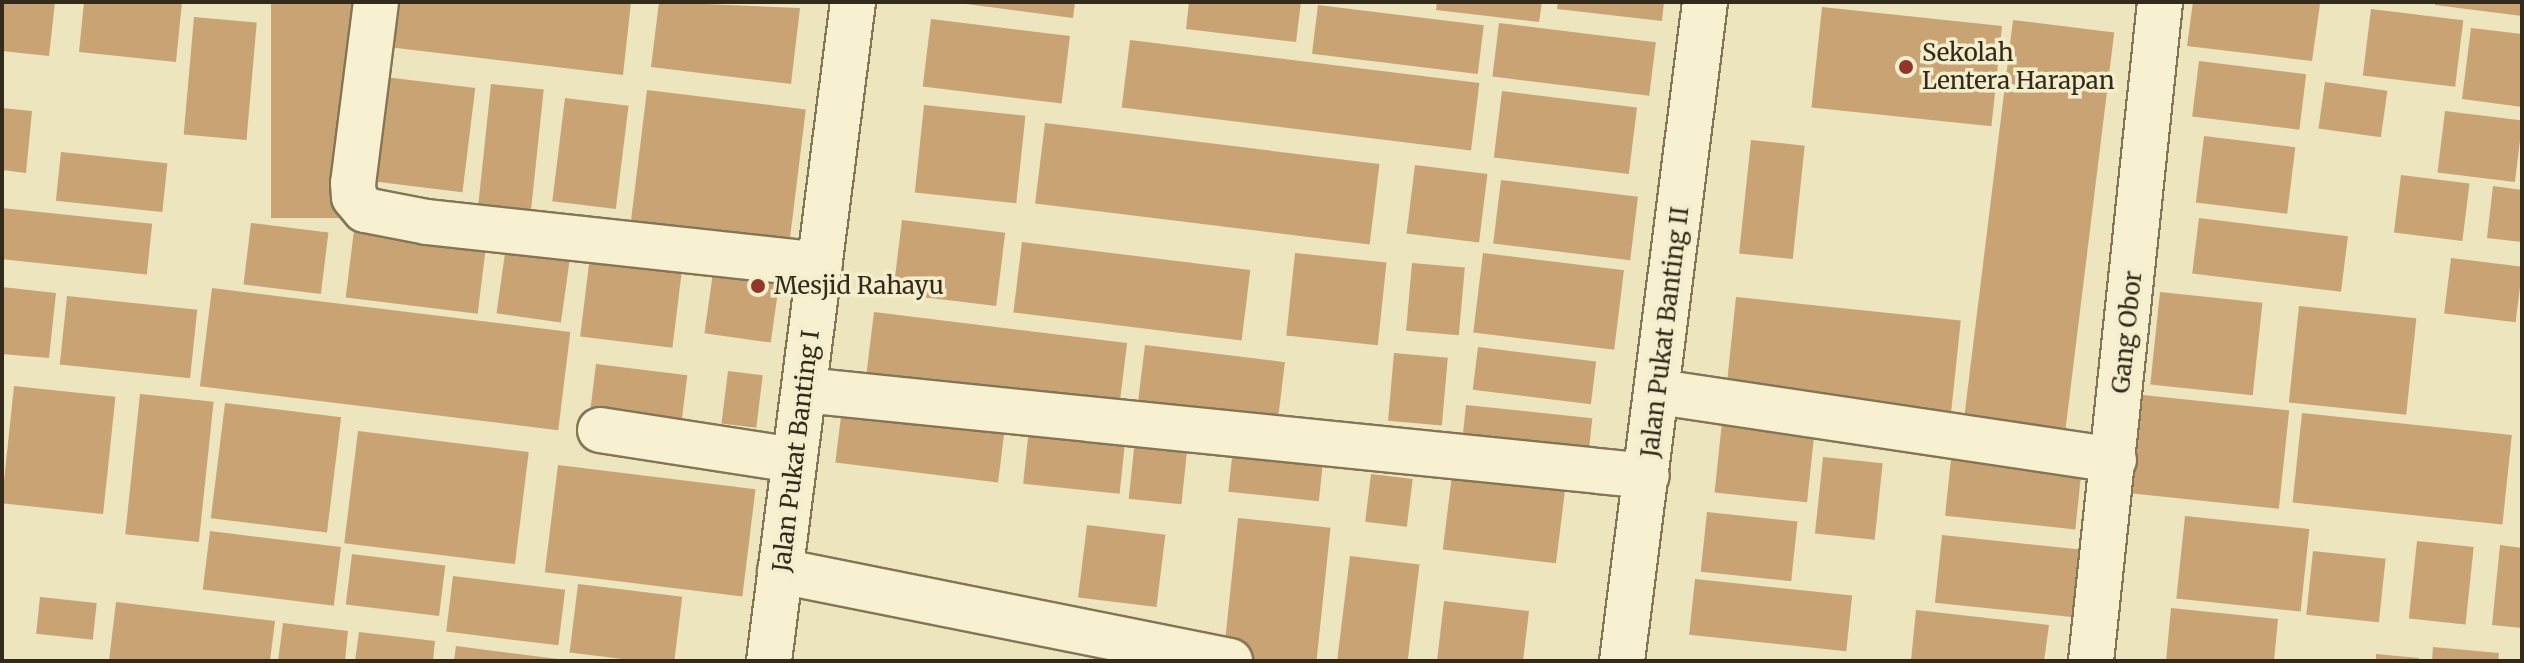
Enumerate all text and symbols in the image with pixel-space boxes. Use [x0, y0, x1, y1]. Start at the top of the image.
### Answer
place label: Sekolah Lentera Harapan [1922, 39, 2115, 95]
marker: Sekolah Lentera Harapan [1897, 58, 1915, 76]
street label: Jalan Pukat Banting II [1635, 205, 1695, 459]
street label: Gang Obor [2106, 269, 2148, 395]
place label: Mesjid Rahayu [774, 272, 944, 300]
marker: Mesjid Rahayu [749, 277, 767, 295]
street label: Jalan Pukat Banting I [767, 328, 825, 574]

